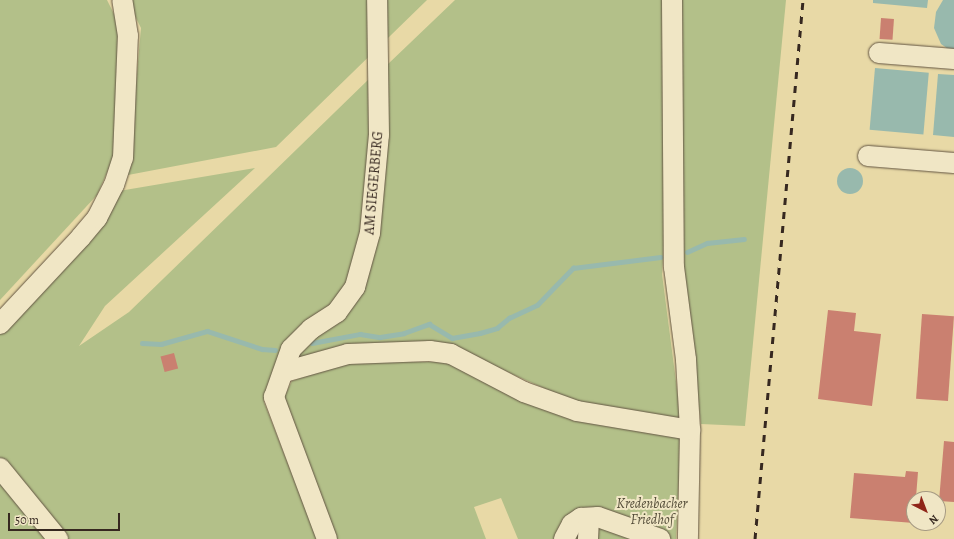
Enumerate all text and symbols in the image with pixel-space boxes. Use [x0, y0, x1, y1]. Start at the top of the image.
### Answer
street label: AM SIEGERBERG [361, 131, 387, 235]
north arrow [906, 491, 946, 531]
park label: Kredenbacher Friedhof [617, 496, 687, 528]
scale bar [10, 505, 122, 531]
text: N [926, 511, 942, 528]
text: 50 m [15, 512, 39, 528]

